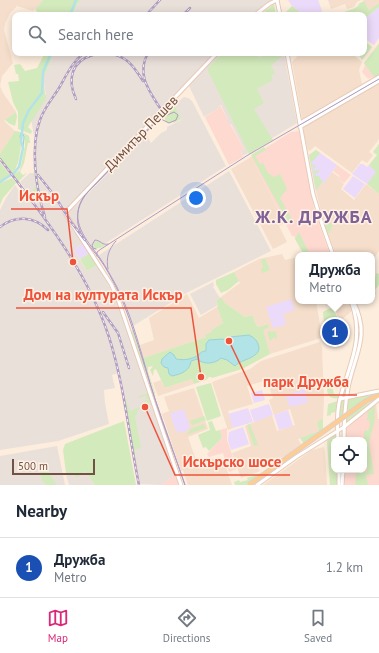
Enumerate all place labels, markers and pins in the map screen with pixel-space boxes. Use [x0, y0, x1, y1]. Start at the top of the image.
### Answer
callout: Искър [11, 182, 67, 209]
callout: Дом на културата Искър [16, 281, 191, 308]
pin: 1 [322, 317, 348, 347]
callout: парк Дружба [255, 368, 357, 395]
callout: Искърско шосе [175, 448, 290, 475]

